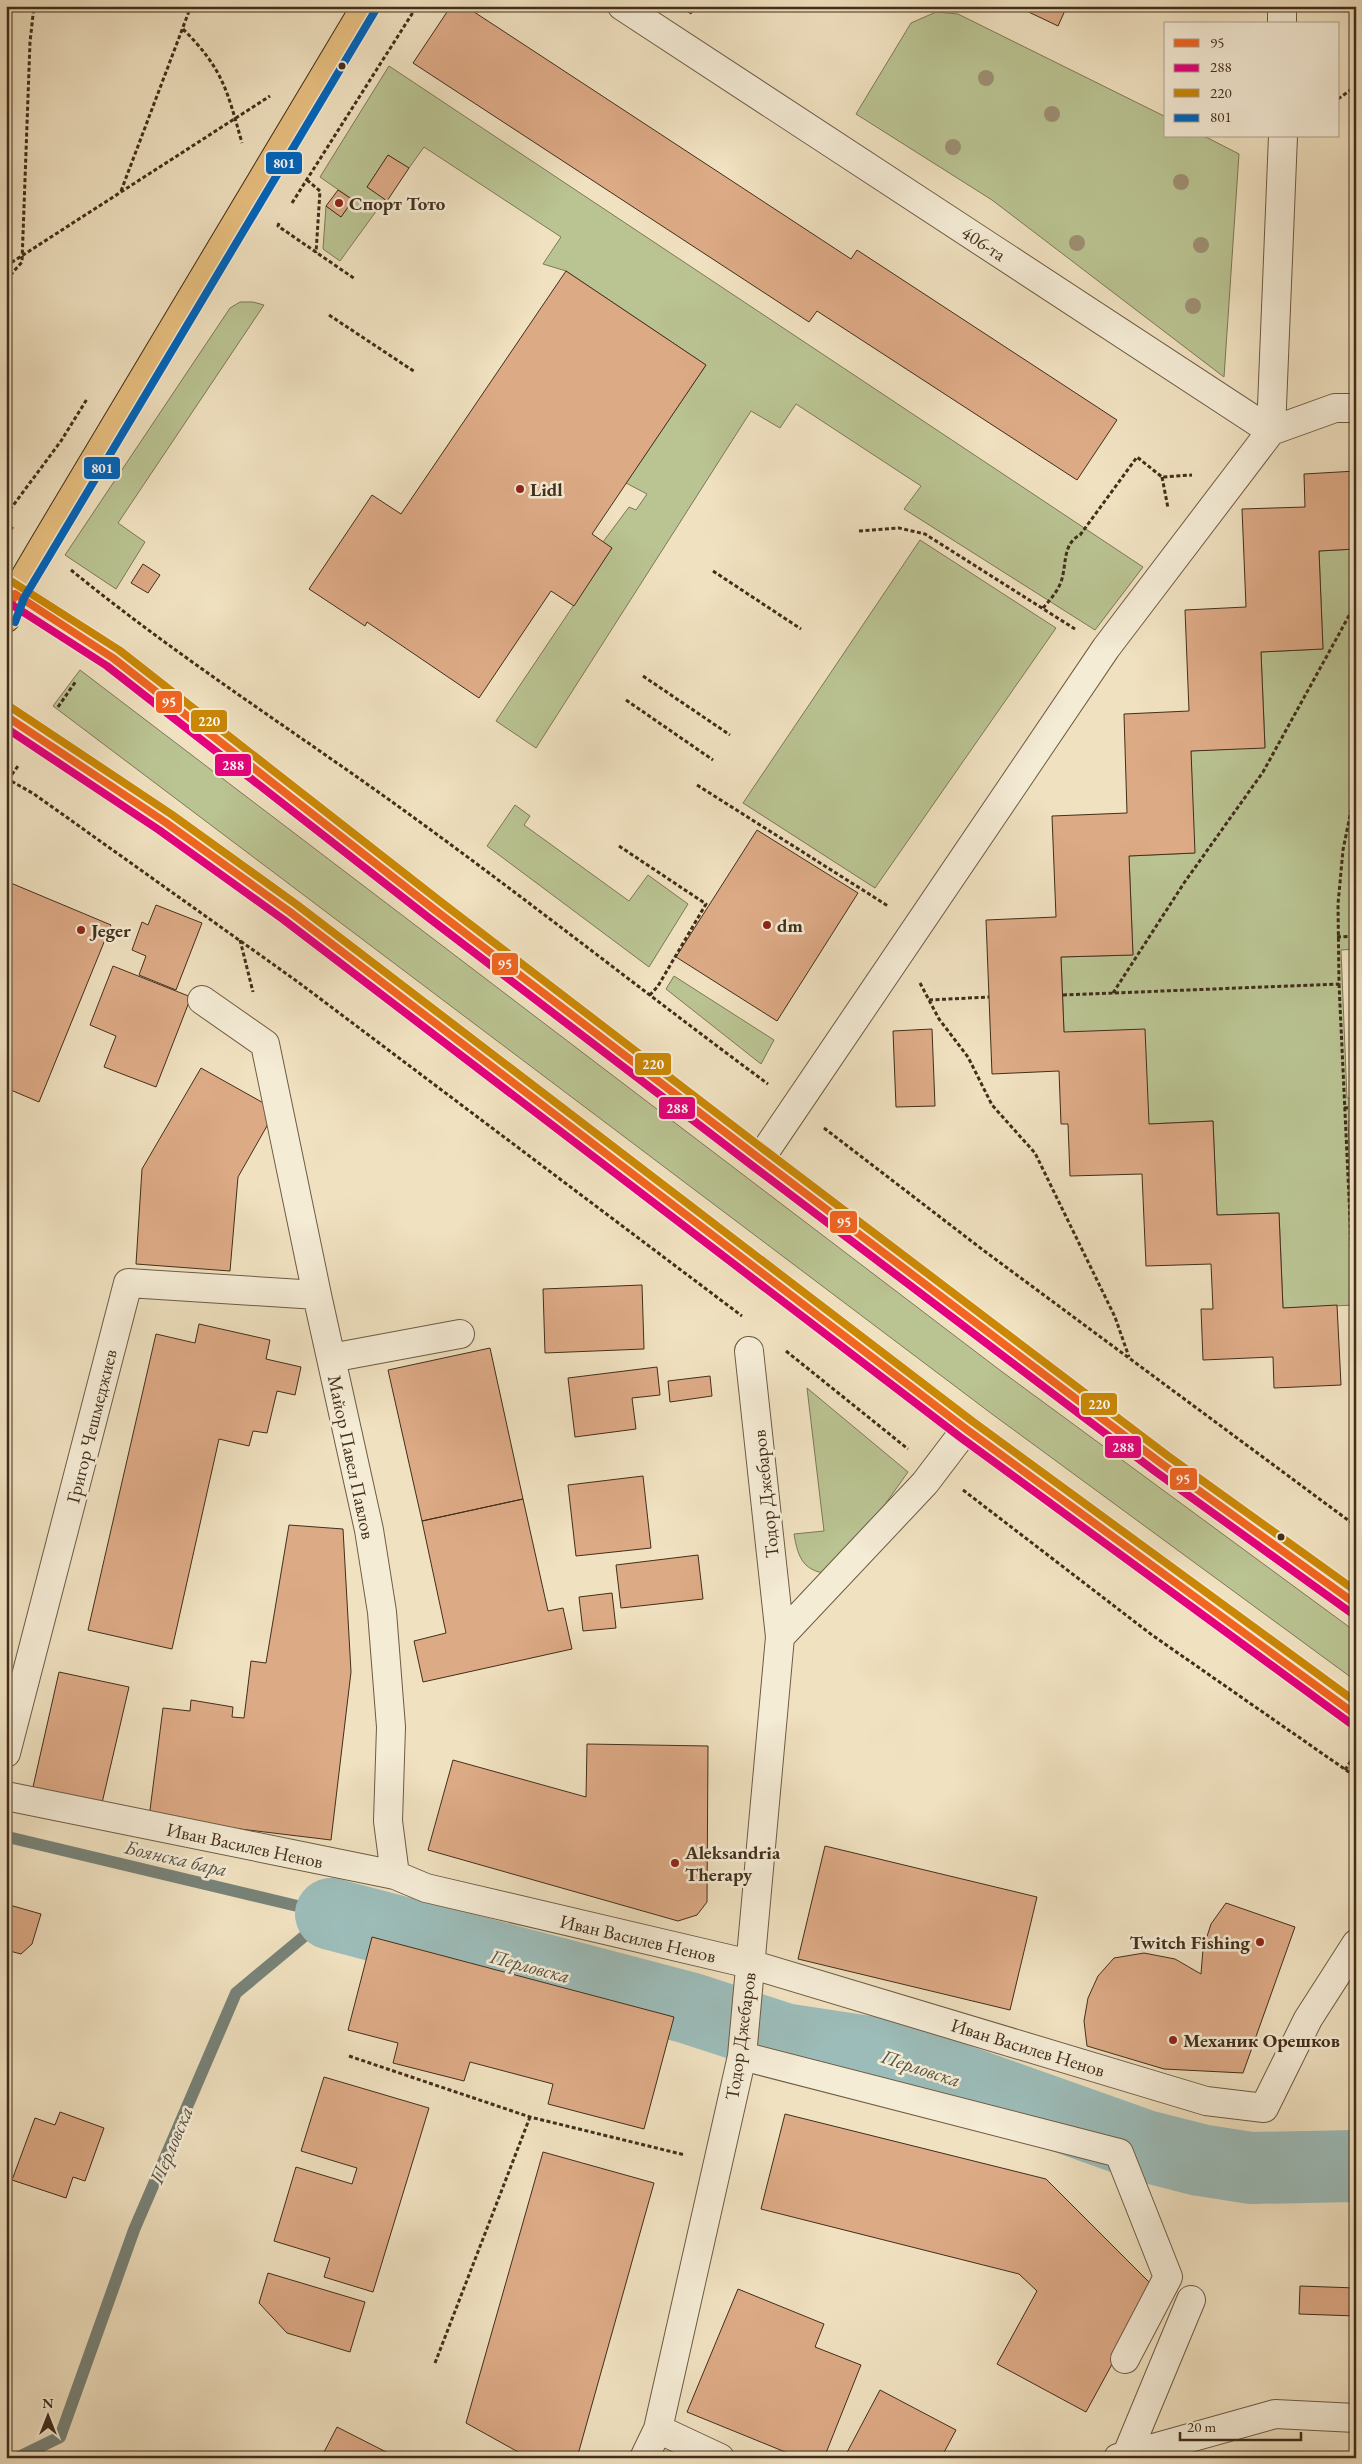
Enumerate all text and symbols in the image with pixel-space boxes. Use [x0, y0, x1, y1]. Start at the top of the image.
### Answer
legend [1164, 22, 1340, 138]
text: 95 [1210, 33, 1224, 52]
text: 288 [1210, 57, 1232, 76]
unlabelled marker [337, 61, 347, 71]
text: 220 [1210, 83, 1232, 102]
text: 801 [1210, 107, 1232, 126]
line badge: 801 [265, 151, 303, 175]
text: 801 [273, 154, 295, 172]
place label: Спорт Тото [349, 191, 446, 216]
marker: Спорт Тото [333, 197, 345, 209]
street label: 406-та [957, 220, 1011, 267]
line badge: 801 [83, 456, 121, 480]
text: 801 [91, 459, 113, 477]
place label: Lidl [530, 477, 563, 502]
marker: Lidl [514, 483, 526, 495]
line badge: 95 [155, 690, 183, 714]
text: 95 [162, 693, 176, 711]
line badge: 220 [190, 709, 228, 733]
text: 220 [198, 712, 221, 730]
line badge: 288 [214, 753, 252, 777]
text: 288 [222, 756, 244, 774]
place label: dm [777, 913, 804, 938]
place label: Jeger [89, 918, 131, 943]
marker: dm [761, 919, 773, 931]
marker: Jeger [75, 924, 87, 936]
line badge: 95 [491, 952, 519, 976]
text: 95 [498, 955, 512, 973]
line badge: 220 [634, 1052, 672, 1076]
text: 220 [642, 1055, 665, 1073]
line badge: 288 [658, 1096, 696, 1120]
text: 288 [666, 1099, 688, 1117]
line badge: 95 [829, 1210, 858, 1234]
text: 95 [837, 1213, 851, 1231]
street label: Григор Чешмеджиев [60, 1347, 123, 1506]
street label: Майор Павел Павлов [322, 1373, 381, 1541]
line badge: 220 [1080, 1392, 1118, 1416]
text: 220 [1088, 1395, 1111, 1413]
street label: Тодор Джебаров [746, 1429, 785, 1559]
line badge: 288 [1104, 1435, 1142, 1459]
text: 288 [1112, 1438, 1134, 1456]
line badge: 95 [1169, 1467, 1198, 1491]
text: 95 [1176, 1470, 1190, 1488]
unlabelled marker [1276, 1532, 1286, 1542]
street label: Иван Василев Ненов [164, 1817, 325, 1874]
water label: Боянска бара [121, 1833, 230, 1882]
place label: Aleksandria Therapy [684, 1840, 781, 1887]
marker: Aleksandria Therapy [669, 1857, 681, 1869]
street label: Иван Василев Ненов [557, 1908, 718, 1969]
place label: Twitch Fishing [1130, 1930, 1250, 1955]
marker: Twitch Fishing [1254, 1936, 1266, 1948]
water label: Перловска [486, 1943, 573, 1989]
street label: Тодор Джебаров [719, 1971, 762, 2102]
street label: Иван Василев Ненов [948, 2012, 1108, 2083]
place label: Механик Орешков [1183, 2028, 1340, 2053]
marker: Механик Орешков [1167, 2034, 1179, 2046]
water label: Перловска [877, 2043, 964, 2093]
water label: Перловска [143, 2102, 199, 2189]
north arrow [22, 2392, 72, 2442]
text: N [42, 2394, 54, 2412]
scale bar [1180, 2409, 1301, 2441]
text: 20 m [1187, 2417, 1216, 2436]

